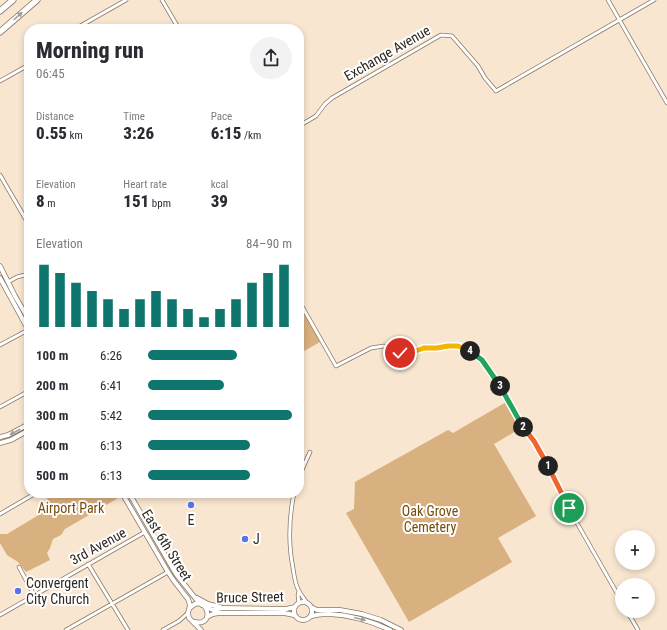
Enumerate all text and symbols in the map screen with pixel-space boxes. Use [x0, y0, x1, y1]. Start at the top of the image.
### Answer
one-way arrow [13, 11, 23, 20]
street label: Exchange Avenue [341, 22, 433, 84]
button: share [250, 37, 292, 79]
text: Morning run [36, 38, 144, 63]
text: 06:45 [36, 66, 65, 81]
text: Distance [36, 110, 74, 123]
text: Time [123, 110, 145, 123]
text: Pace [211, 110, 232, 123]
text: 0.55 [36, 123, 67, 143]
text: 3:26 [123, 123, 154, 143]
text: 6:15 [211, 123, 241, 143]
text: km [67, 129, 83, 142]
text: /km [241, 129, 261, 142]
text: Elevation [36, 178, 76, 191]
text: Heart rate [123, 178, 167, 191]
text: kcal [211, 178, 228, 191]
text: 8 [36, 191, 45, 211]
text: 151 [123, 191, 149, 211]
text: 39 [211, 191, 228, 211]
text: m [45, 197, 55, 210]
text: bpm [149, 197, 171, 210]
text: Elevation [36, 236, 83, 251]
text: 84–90 m [246, 236, 292, 251]
pin [383, 336, 417, 370]
pin: 4 [460, 341, 480, 361]
icon: check [389, 342, 411, 364]
text: 4 [467, 344, 473, 357]
text: 100 m [36, 348, 68, 363]
text: 6:26 [100, 348, 122, 363]
pin: 3 [490, 376, 510, 396]
text: 200 m [36, 378, 68, 393]
text: 6:41 [100, 378, 122, 393]
text: 3 [497, 379, 503, 392]
text: 300 m [36, 408, 68, 423]
text: 5:42 [100, 408, 122, 423]
pin: 2 [513, 417, 533, 437]
text: 2 [520, 420, 526, 433]
one-way arrow [9, 428, 21, 435]
text: 400 m [36, 438, 68, 453]
text: 6:13 [100, 438, 122, 453]
pin: 1 [538, 456, 558, 476]
text: 1 [545, 459, 551, 472]
text: 500 m [36, 468, 68, 483]
text: 6:13 [100, 468, 122, 483]
pin [552, 491, 586, 525]
icon: arrive [558, 497, 580, 519]
park label: Airport Park [38, 500, 105, 516]
marker: E [186, 500, 196, 510]
park label: Oak Grove Cemetery [402, 503, 459, 535]
street label: East 6th Street [139, 506, 195, 584]
place label: E [188, 512, 195, 528]
street label: 3rd Avenue [67, 524, 129, 568]
map controls [615, 530, 655, 618]
button: + [615, 530, 655, 570]
place label: J [253, 531, 260, 547]
marker: J [240, 534, 250, 544]
place label: Convergent City Church [26, 575, 89, 607]
button: − [615, 578, 655, 618]
marker: Convergent City Church [13, 586, 23, 596]
street label: Bruce Street [216, 588, 284, 606]
one-way arrow [354, 616, 366, 622]

